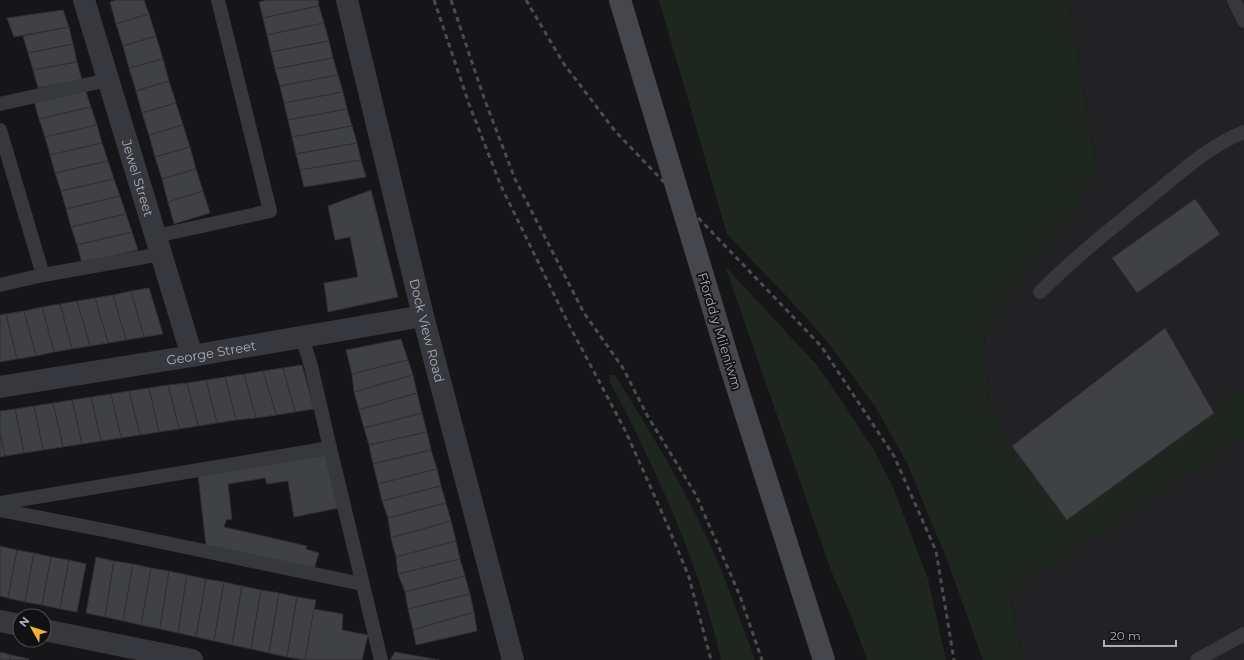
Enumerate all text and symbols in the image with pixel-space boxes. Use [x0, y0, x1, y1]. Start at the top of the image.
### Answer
street label: Jewel Street [118, 137, 157, 218]
street label: Ffordd y Mileniwm [695, 270, 745, 392]
street label: Dock View Road [406, 277, 448, 384]
street label: George Street [165, 337, 257, 368]
north arrow [12, 608, 52, 648]
text: N [16, 614, 32, 630]
scale bar [1104, 622, 1176, 648]
text: 20 m [1110, 628, 1141, 643]

